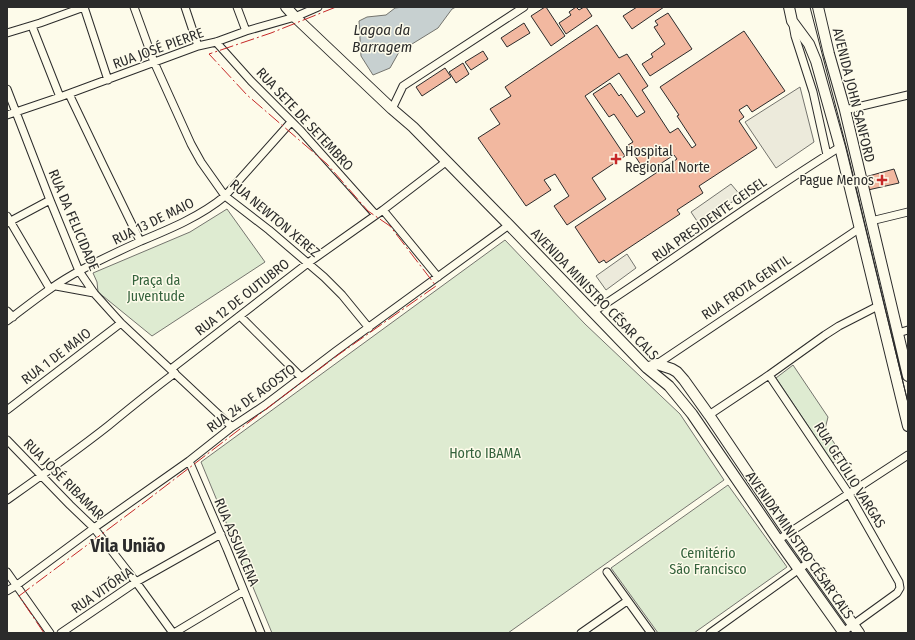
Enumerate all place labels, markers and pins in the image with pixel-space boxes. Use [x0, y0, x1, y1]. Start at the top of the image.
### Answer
place label: Hospital Regional Norte [625, 143, 710, 176]
marker: Hospital Regional Norte [610, 153, 622, 165]
place label: Pague Menos [799, 172, 874, 189]
marker: Pague Menos [877, 175, 887, 185]

